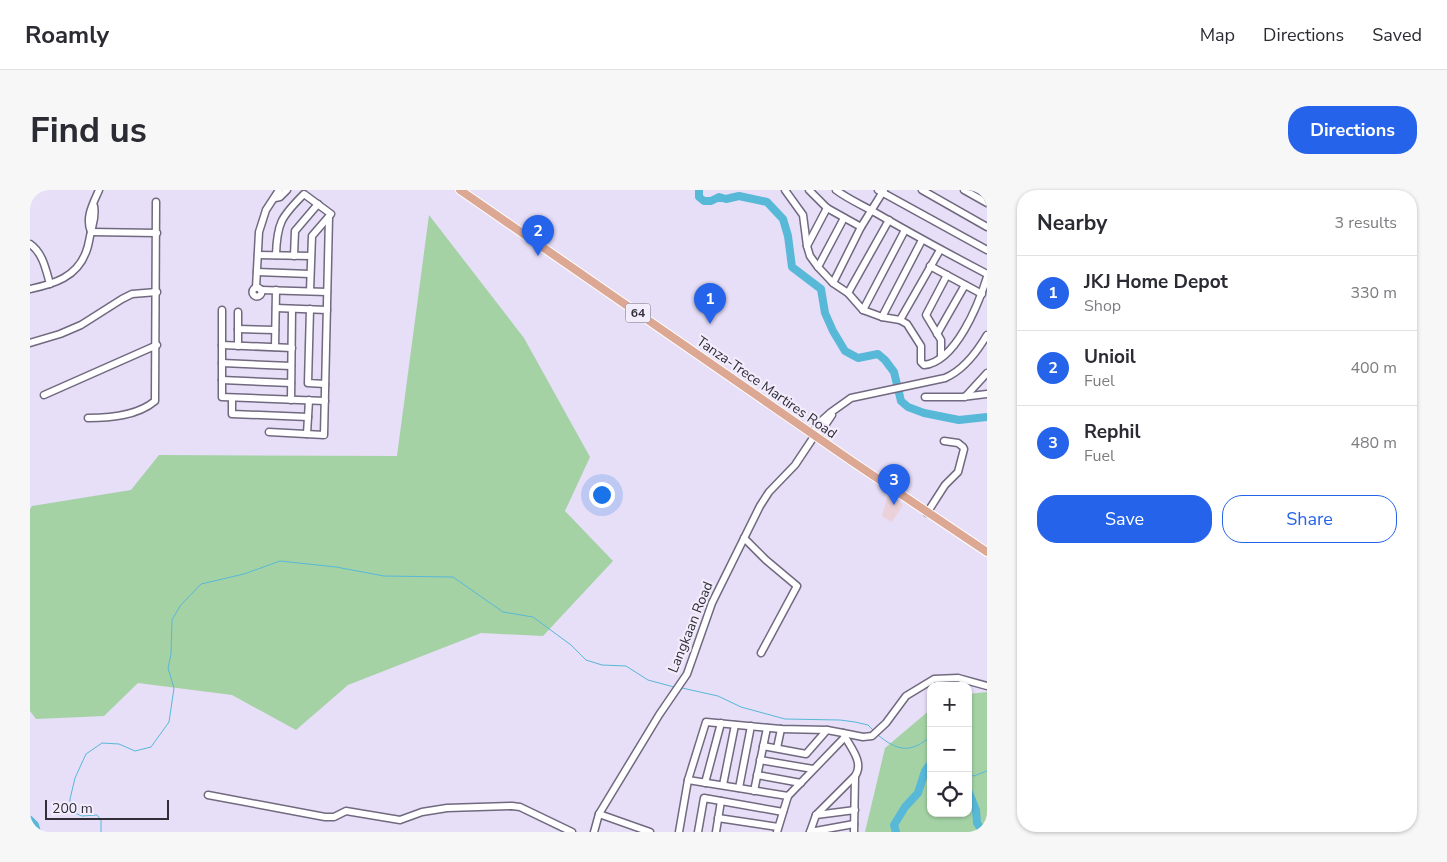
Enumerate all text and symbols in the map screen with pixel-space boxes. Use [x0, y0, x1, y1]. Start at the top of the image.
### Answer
text: Roamly [25, 19, 109, 51]
text: Map [1200, 23, 1235, 47]
text: Directions [1263, 23, 1344, 47]
text: Saved [1372, 23, 1422, 47]
button: Directions [1288, 106, 1417, 154]
text: Find us [30, 107, 147, 154]
text: Nearby [1037, 209, 1107, 237]
text: 3 results [1335, 212, 1397, 234]
pin: 2 [522, 215, 554, 256]
text: JKJ Home Depot [1084, 269, 1228, 295]
text: 1 [1048, 282, 1058, 304]
text: 330 m [1350, 282, 1397, 304]
pin: 1 [694, 283, 726, 324]
text: Shop [1084, 295, 1121, 317]
road number: 64 [626, 304, 650, 322]
street label: Tanza-Trece Martires Road [693, 332, 841, 443]
text: Unioil [1084, 344, 1136, 370]
text: 2 [1048, 357, 1058, 379]
text: 400 m [1350, 357, 1397, 379]
text: Fuel [1084, 370, 1115, 392]
text: Rephil [1084, 419, 1141, 445]
text: 3 [1048, 432, 1058, 454]
text: 480 m [1350, 432, 1397, 454]
text: Fuel [1084, 445, 1115, 467]
pin: 3 [878, 464, 910, 505]
your location [589, 482, 615, 508]
button: Save [1037, 495, 1212, 543]
button: Share [1222, 495, 1397, 543]
street label: Langkaan Road [663, 579, 717, 676]
map controls [927, 682, 972, 817]
button: + [927, 682, 972, 727]
button: − [927, 727, 972, 772]
button: locate [927, 772, 972, 817]
scale bar [45, 797, 169, 820]
text: 200 m [52, 799, 93, 818]

